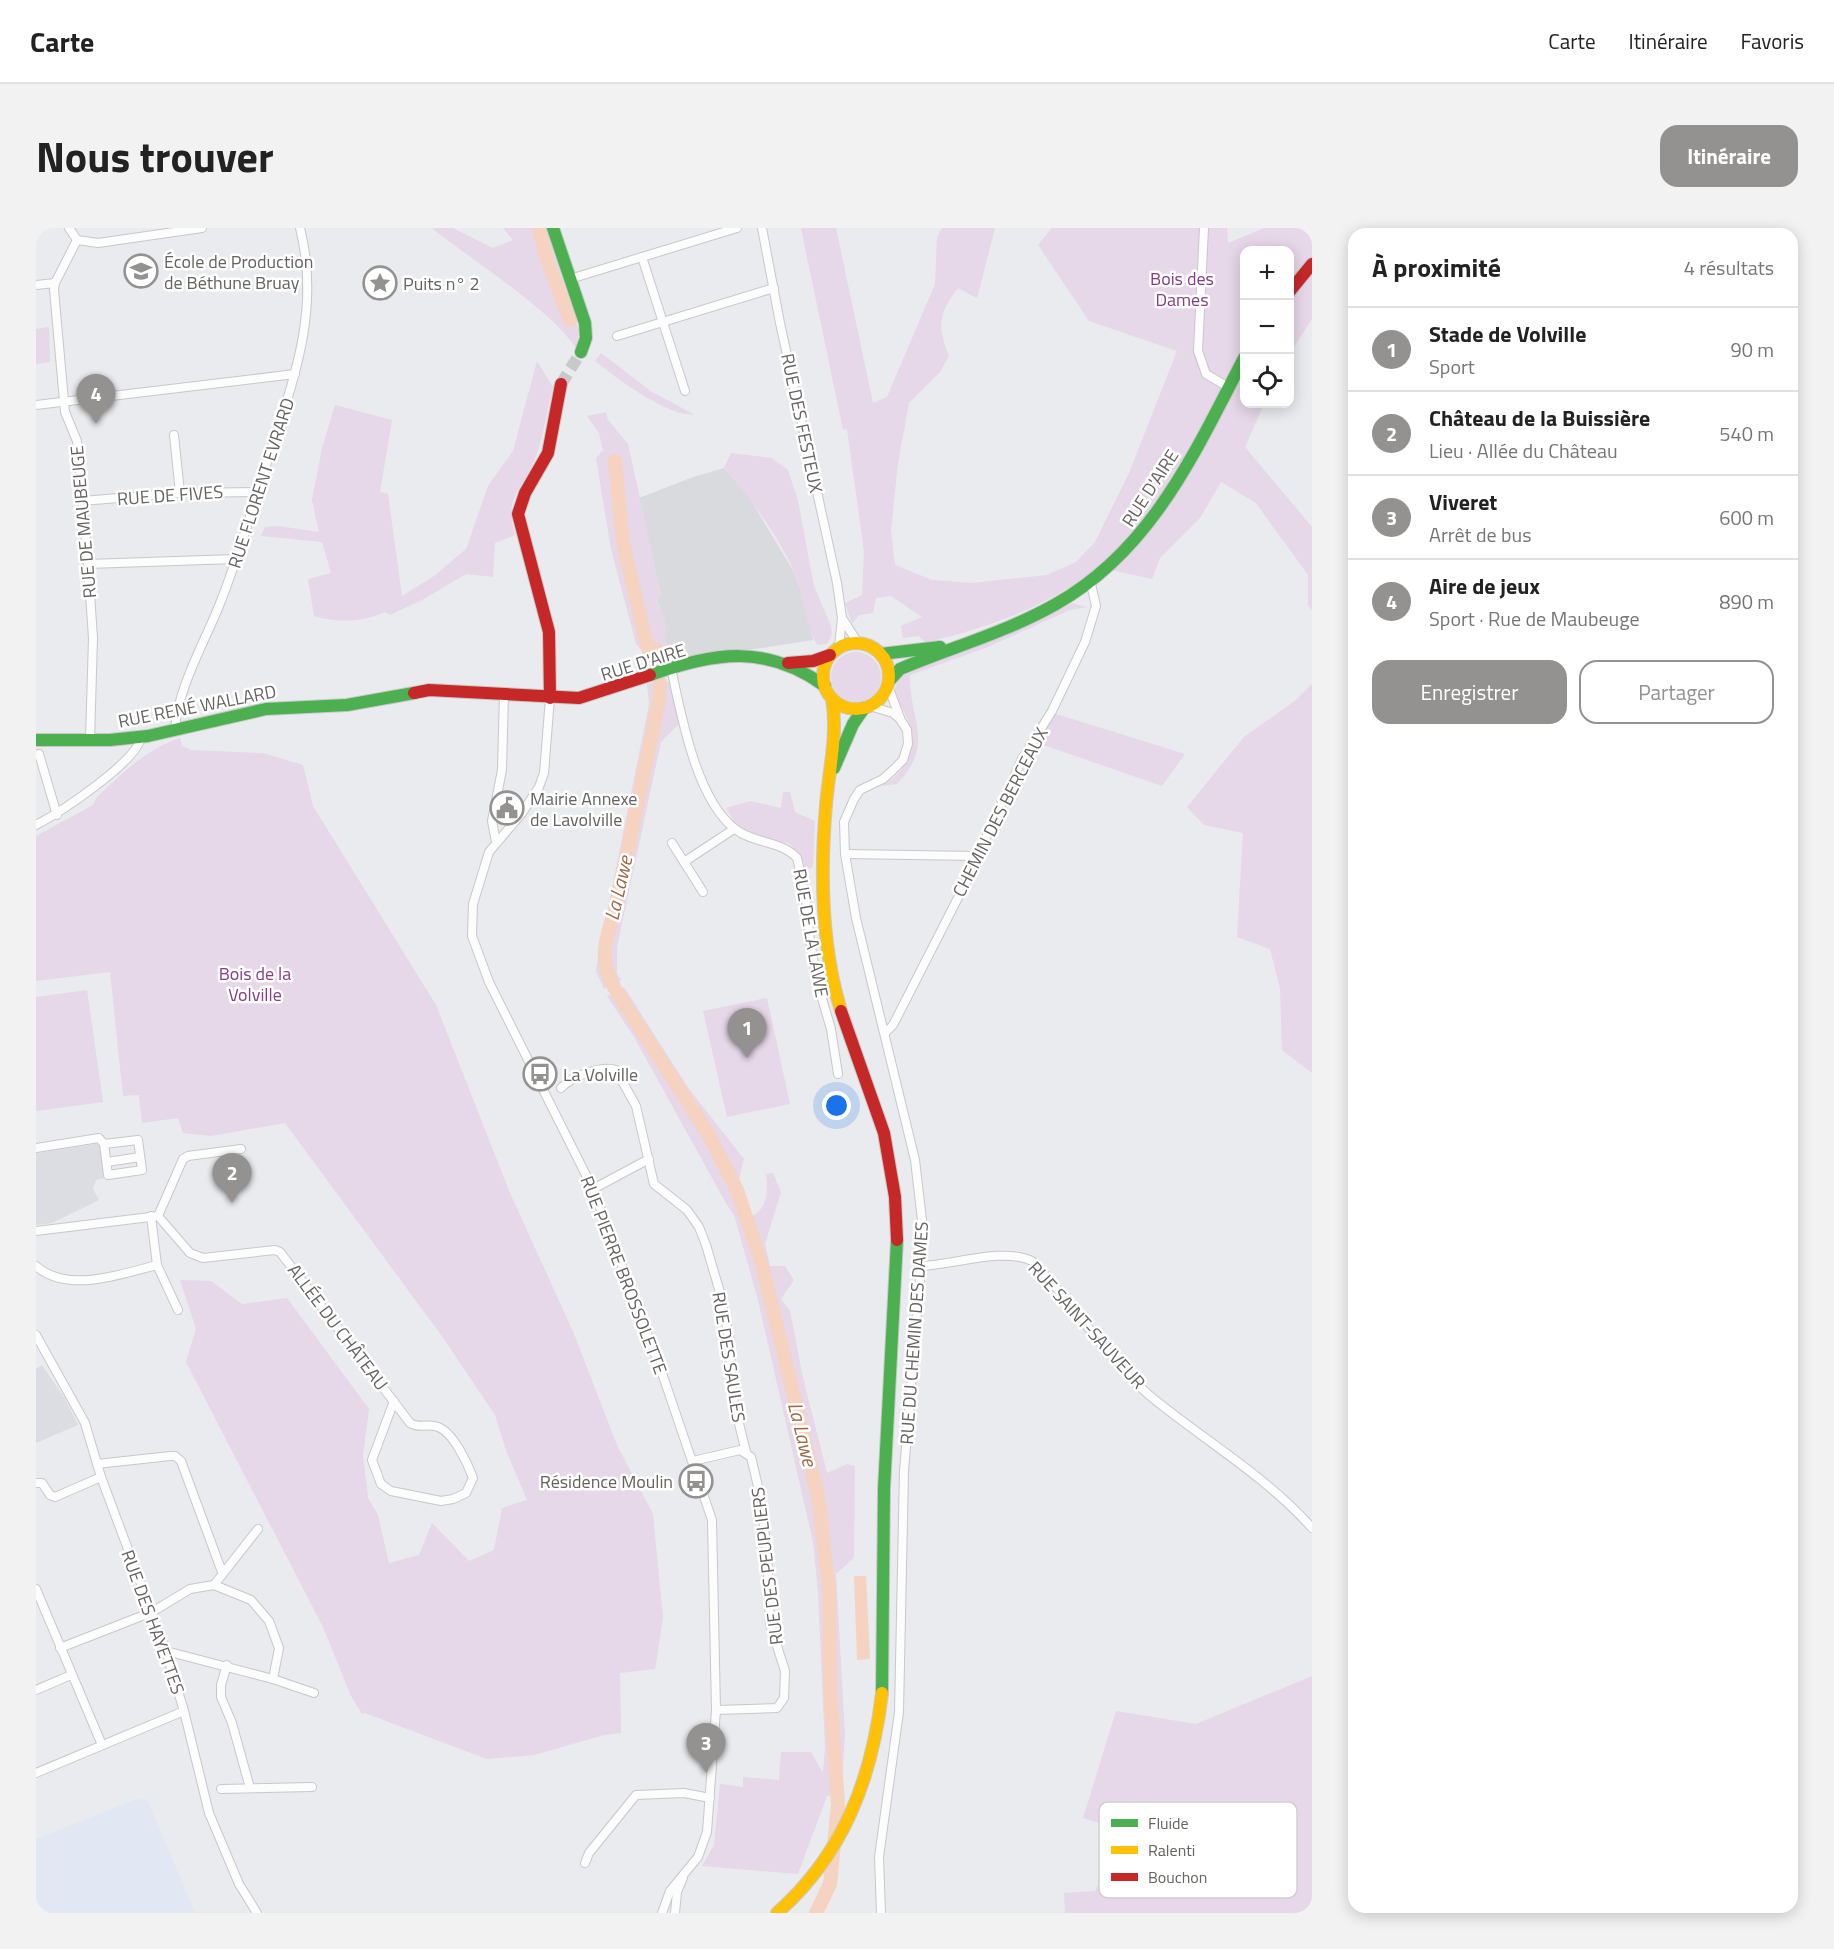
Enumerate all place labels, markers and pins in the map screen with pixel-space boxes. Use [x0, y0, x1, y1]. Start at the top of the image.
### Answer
place label: École de Production de Béthune Bruay [164, 248, 313, 296]
school or university icon: École de Production de Béthune Bruay [123, 253, 159, 289]
place icon: Puits n° 2 [362, 265, 398, 301]
place label: Puits n° 2 [403, 270, 480, 297]
pin: 4 [76, 374, 116, 424]
place label: Mairie Annexe de Lavolville [530, 785, 637, 833]
public building icon: Mairie Annexe de Lavolville [489, 790, 525, 826]
pin: 1 [728, 1008, 766, 1058]
bus stop icon: La Volville [522, 1056, 558, 1092]
place label: La Volville [563, 1061, 638, 1088]
pin: 2 [212, 1154, 252, 1203]
bus stop icon: Résidence Moulin [678, 1463, 714, 1499]
place label: Résidence Moulin [540, 1468, 673, 1495]
pin: 3 [686, 1724, 726, 1773]

